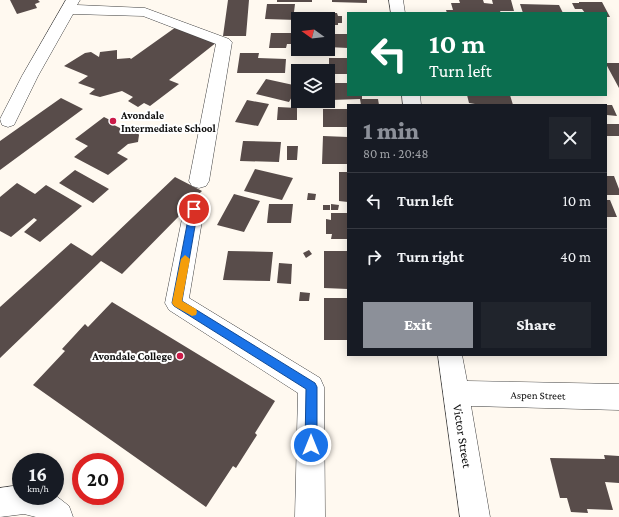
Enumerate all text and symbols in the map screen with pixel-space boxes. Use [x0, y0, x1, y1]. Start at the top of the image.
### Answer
north arrow [291, 12, 335, 56]
map controls [291, 12, 335, 108]
icon: left [363, 28, 415, 80]
text: 10 m [429, 28, 486, 59]
text: Turn left [429, 61, 492, 81]
button: layers [291, 64, 335, 108]
place label: Avondale Intermediate School [120, 109, 217, 134]
marker: Avondale Intermediate School [108, 116, 118, 126]
text: 1 min [363, 117, 419, 144]
button: close [549, 117, 591, 159]
text: 80 m · 20:48 [363, 146, 428, 161]
icon: left [363, 190, 385, 212]
pin [177, 192, 211, 226]
text: Turn left [397, 193, 453, 209]
text: 10 m [563, 193, 591, 209]
icon: arrive [183, 198, 205, 220]
icon: right [363, 246, 385, 268]
text: Turn right [397, 249, 464, 265]
text: 40 m [560, 249, 591, 265]
button: Exit [363, 302, 473, 348]
button: Share [481, 302, 591, 348]
place label: Avondale College [91, 350, 172, 362]
marker: Avondale College [175, 351, 185, 361]
street label: Aspen Street [510, 389, 566, 402]
street label: Victor Street [450, 403, 475, 470]
position arrow [290, 424, 332, 466]
speed limit sign: 20 [72, 453, 124, 505]
text: 16 [29, 463, 47, 485]
text: km/h [27, 483, 49, 494]

